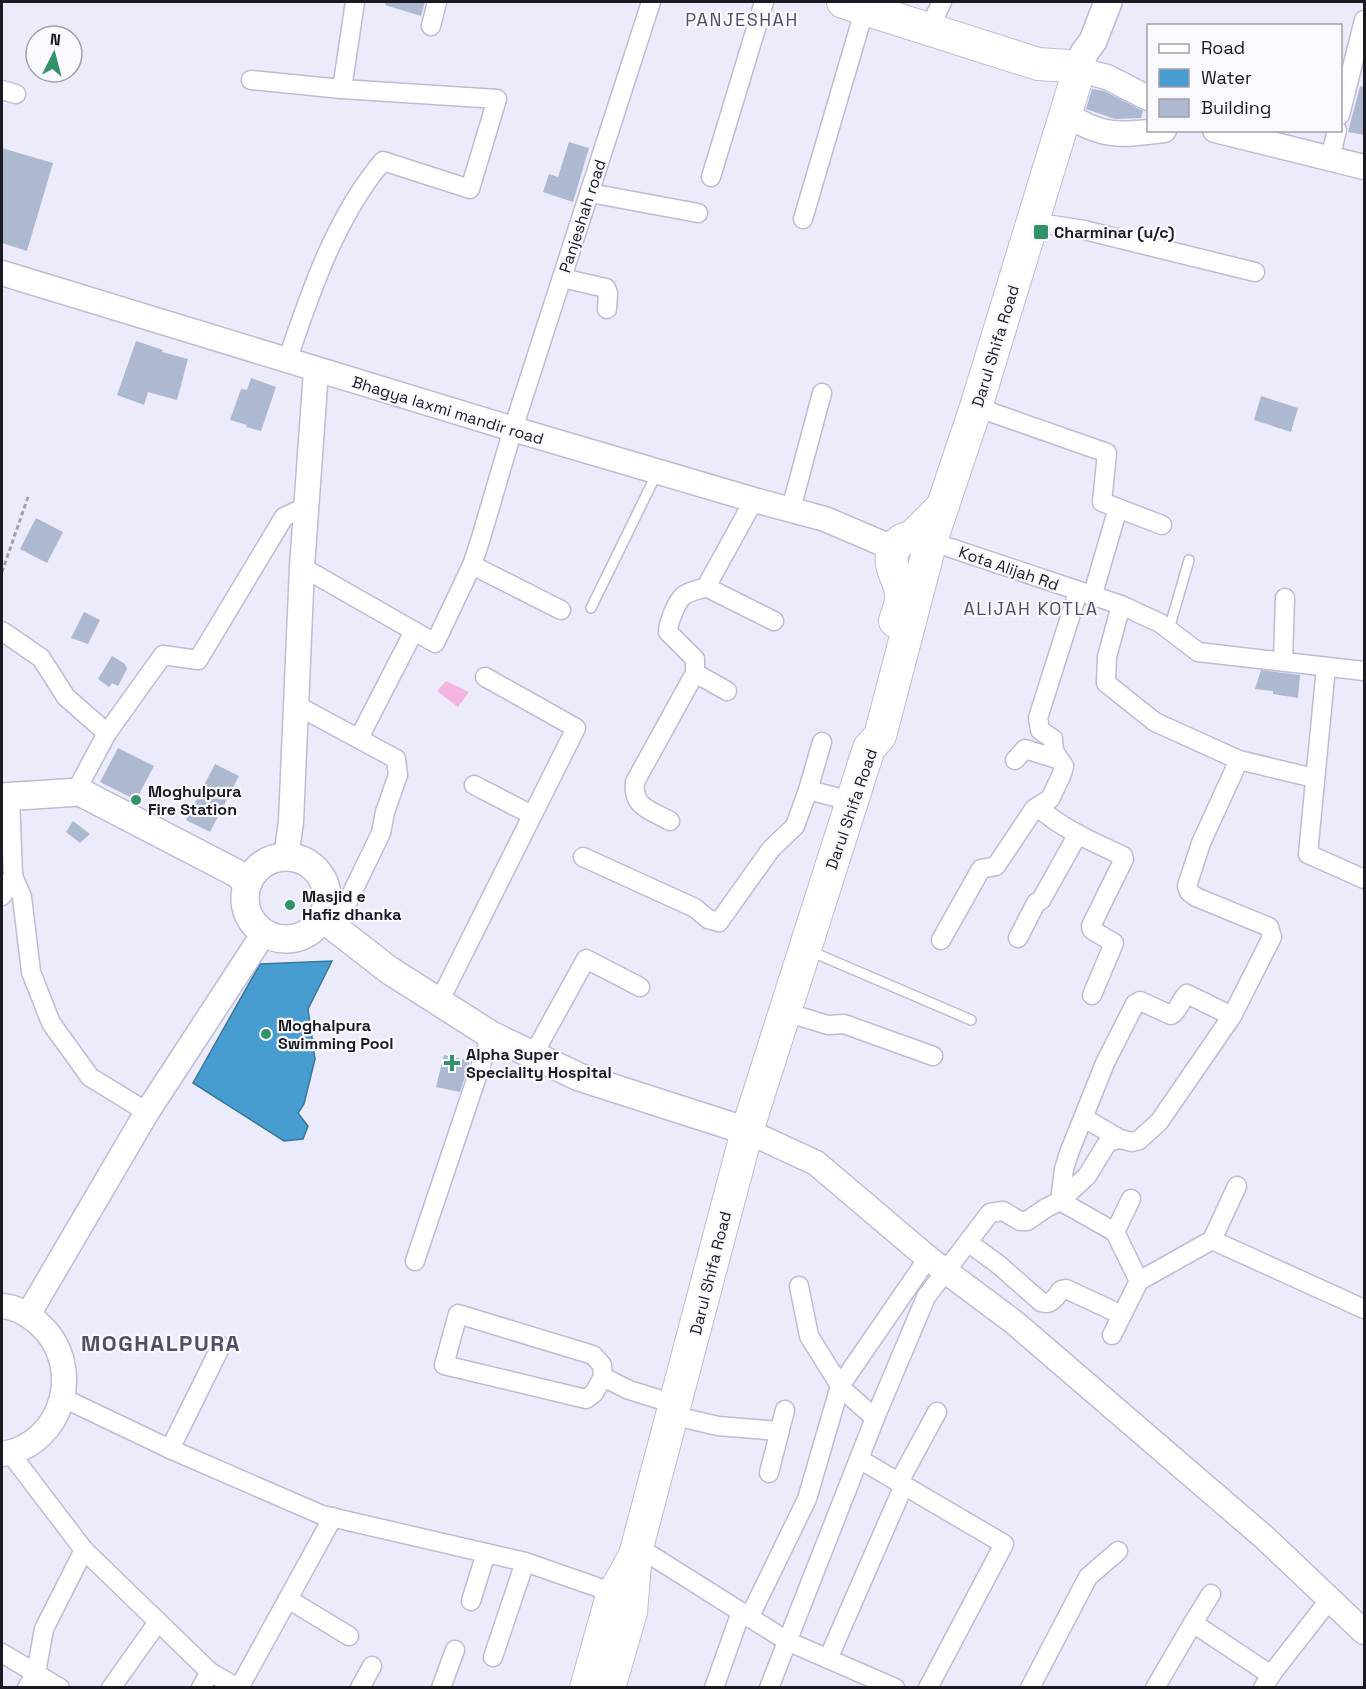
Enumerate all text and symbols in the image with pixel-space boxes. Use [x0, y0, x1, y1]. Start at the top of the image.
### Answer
district label: PANJESHAH [685, 8, 799, 31]
north arrow [24, 24, 84, 84]
legend [1147, 24, 1342, 132]
text: N [49, 29, 62, 51]
text: Road [1201, 36, 1245, 59]
text: Water [1201, 66, 1252, 89]
text: Building [1201, 96, 1271, 119]
street label: Panjeshah road [554, 157, 611, 276]
place label: Charminar (u/c) [1054, 222, 1175, 243]
marker: Charminar (u/c) [1032, 223, 1050, 241]
street label: Darul Shifa Road [967, 282, 1024, 410]
street label: Bhagya laxmi mandir road [350, 371, 546, 450]
street label: Kota Alijah Rd [956, 541, 1062, 595]
district label: ALIJAH KOTLA [963, 597, 1099, 620]
street label: Darul Shifa Road [821, 746, 882, 872]
place label: Moghulpura Fire Station [148, 781, 241, 820]
marker: Moghulpura Fire Station [129, 793, 143, 807]
place label: Masjid e Hafiz dhanka [302, 886, 402, 925]
marker: Masjid e Hafiz dhanka [283, 898, 297, 912]
place label: Moghalpura Swimming Pool [278, 1015, 394, 1054]
marker: Moghalpura Swimming Pool [259, 1027, 273, 1041]
place label: Alpha Super Speciality Hospital [466, 1044, 612, 1083]
marker: Alpha Super Speciality Hospital [443, 1054, 461, 1072]
street label: Darul Shifa Road [685, 1209, 736, 1337]
district label: MOGHALPURA [81, 1329, 241, 1357]

